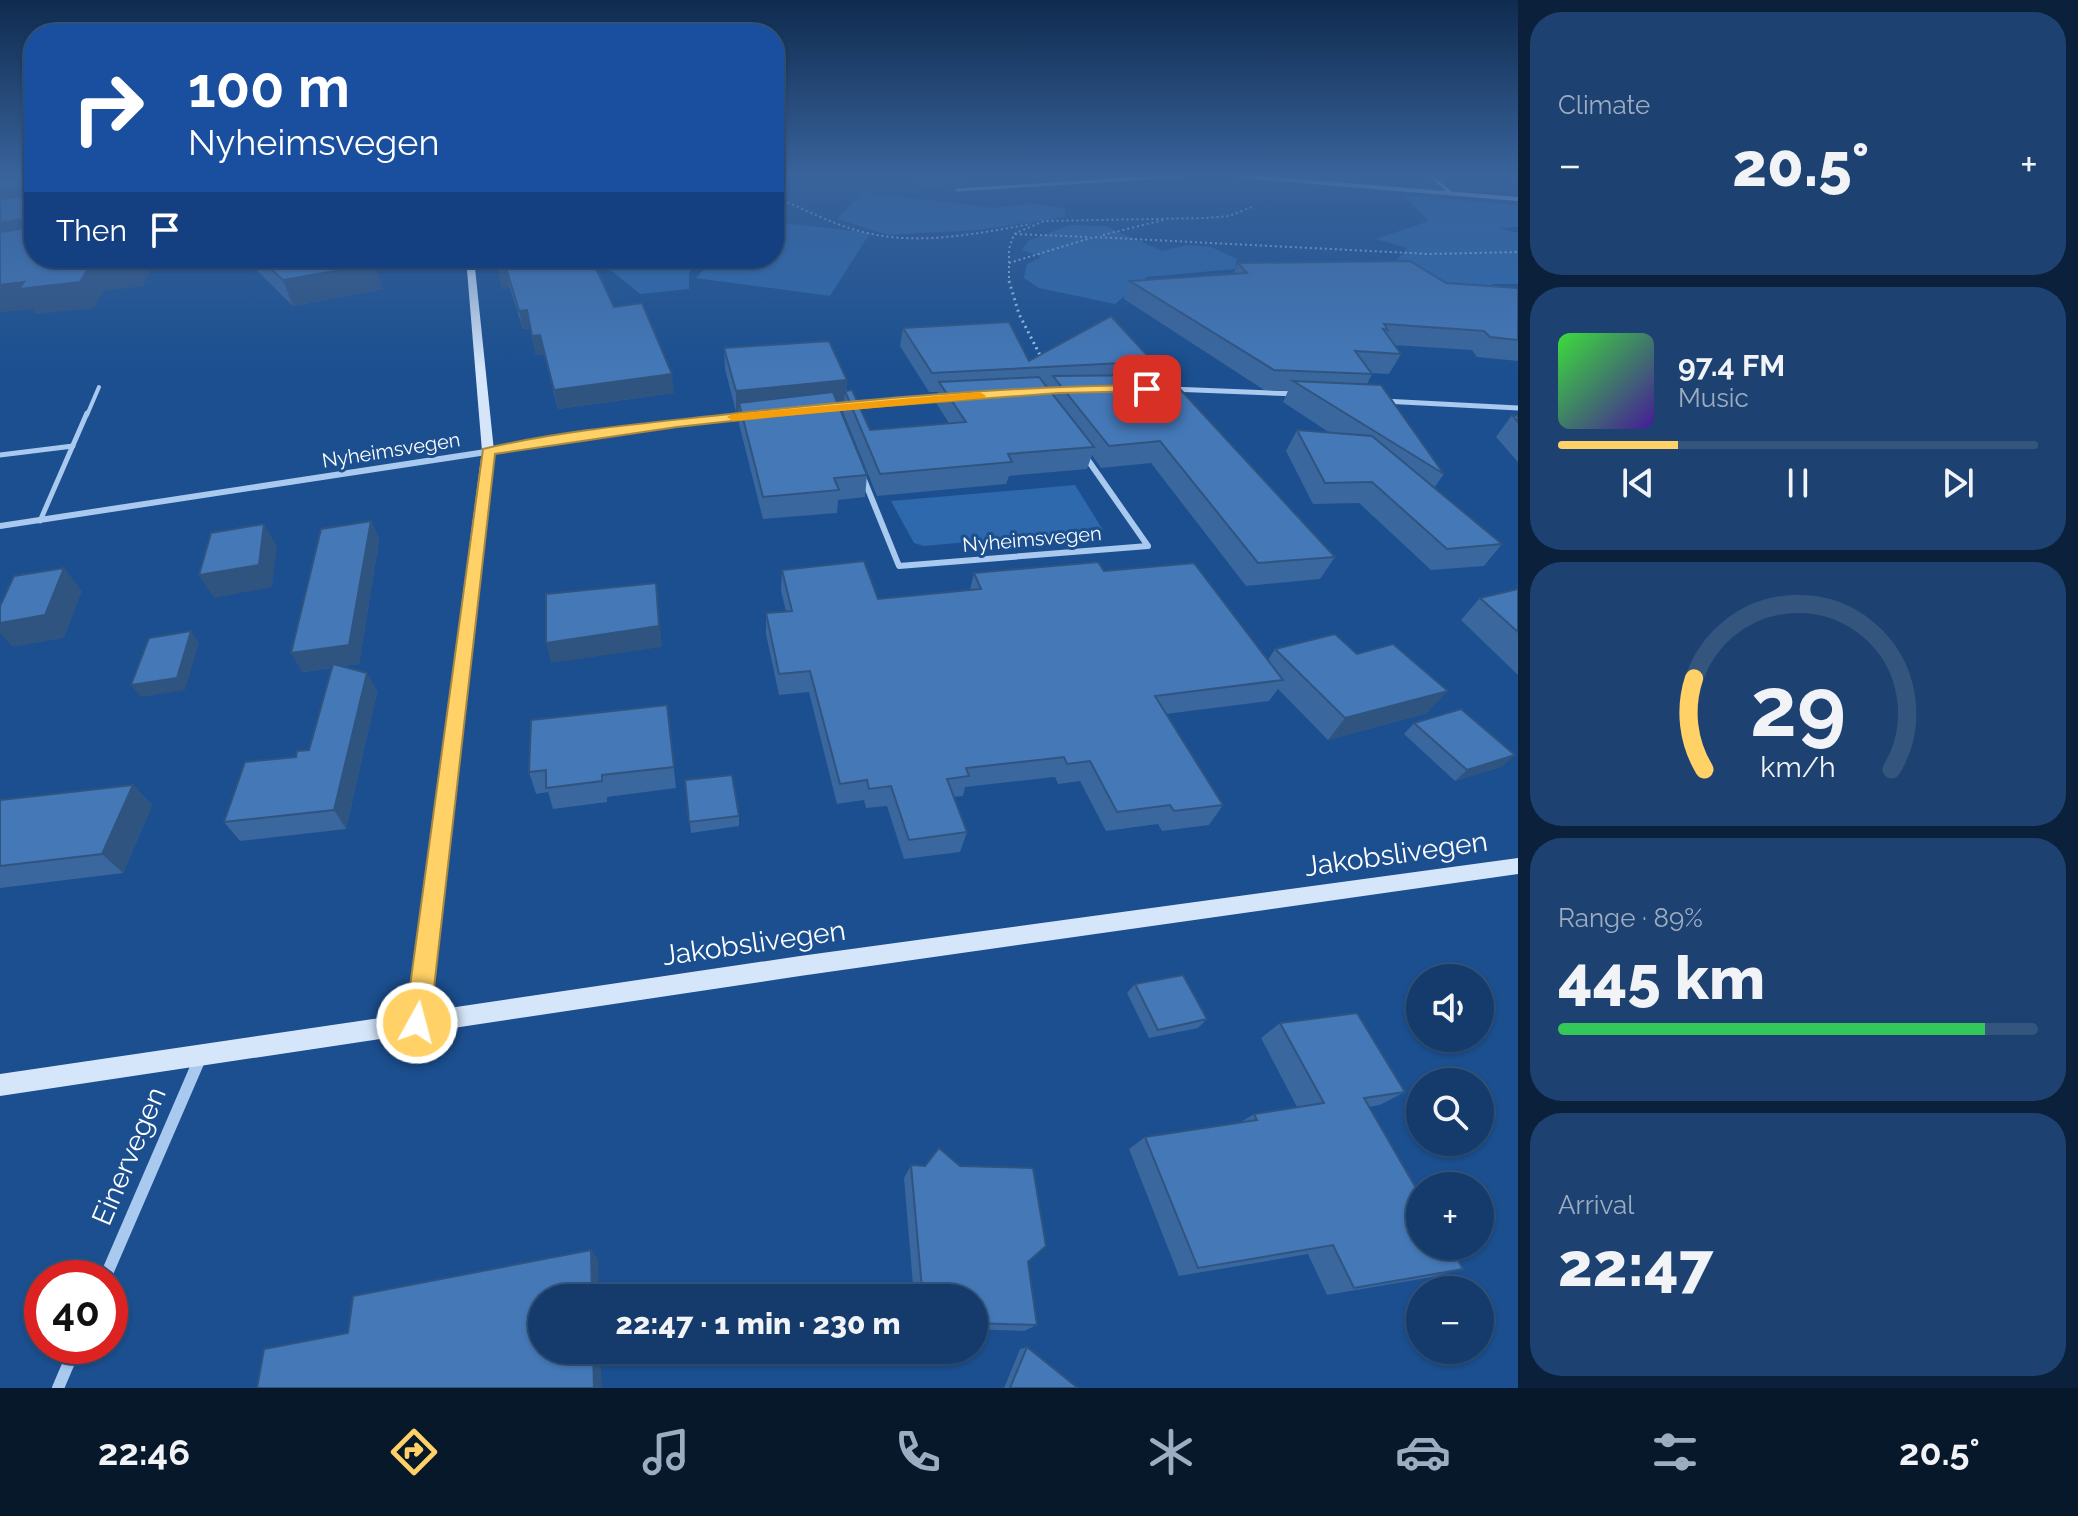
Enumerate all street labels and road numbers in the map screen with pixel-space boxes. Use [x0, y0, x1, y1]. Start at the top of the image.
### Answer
street label: Nyheimsvegen [320, 427, 462, 473]
street label: Nyheimsvegen [961, 521, 1103, 557]
street label: Jakobslivegen [1302, 825, 1490, 883]
street label: Jakobslivegen [660, 914, 848, 972]
street label: Einervegen [85, 1082, 173, 1230]

